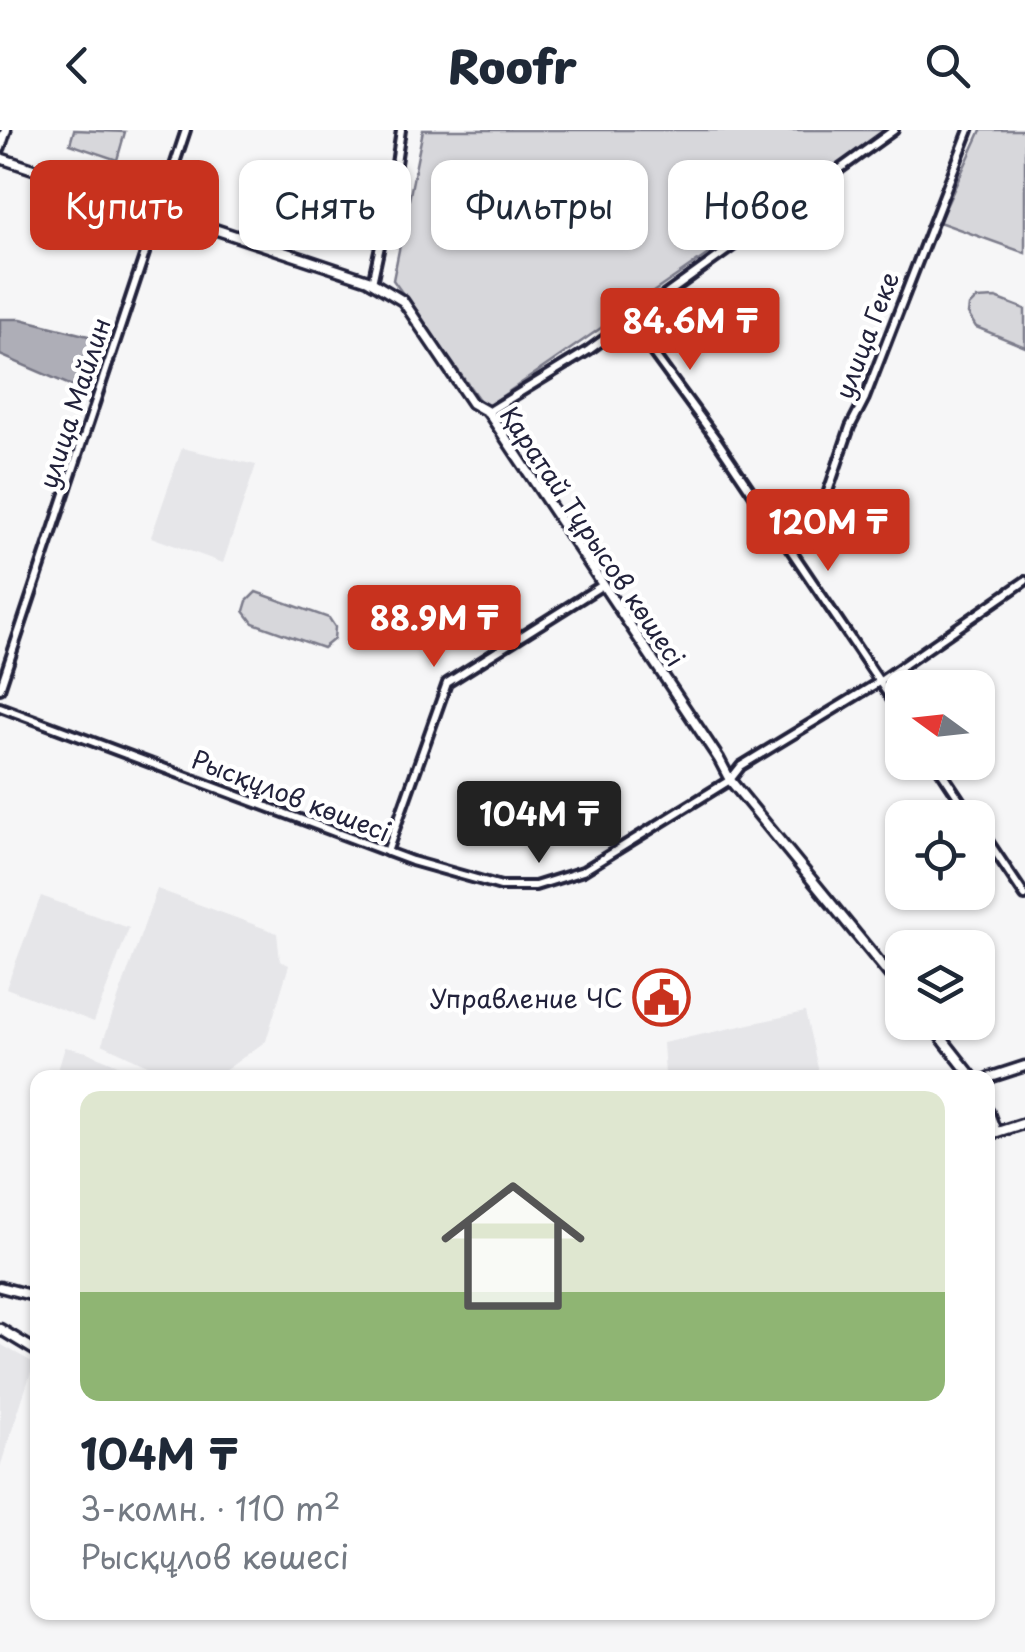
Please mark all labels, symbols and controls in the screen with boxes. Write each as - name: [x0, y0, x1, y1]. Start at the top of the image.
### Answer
- text: Roofr: [448, 31, 577, 99]
- icon: back: [50, 38, 105, 93]
- icon: search: [920, 38, 975, 93]
- chip: Купить: [30, 160, 219, 250]
- chip: Снять: [239, 160, 411, 250]
- chip: Фильтры: [431, 160, 648, 250]
- chip: Новое: [668, 160, 844, 250]
- street label: улица Геке: [824, 266, 908, 404]
- pin: 84.6M ₸: [598, 288, 782, 373]
- text: 84.6M ₸: [622, 296, 758, 344]
- street label: улица Майлин: [28, 313, 120, 493]
- street label: Қаратай Тұрысов көшесі: [491, 398, 695, 674]
- pin: 120M ₸: [747, 489, 909, 574]
- text: 120M ₸: [768, 497, 888, 545]
- pin: 88.9M ₸: [342, 585, 526, 670]
- text: 88.9M ₸: [370, 593, 498, 641]
- north arrow: [885, 670, 995, 780]
- map controls: [885, 670, 995, 1040]
- street label: Рысқұлов көшесі: [186, 740, 396, 850]
- pin: 104M ₸: [458, 781, 620, 866]
- text: 104M ₸: [479, 789, 599, 837]
- button: locate: [885, 800, 995, 910]
- button: layers: [885, 930, 995, 1040]
- public building icon: Управление ЧС: [632, 968, 692, 1028]
- place label: Управление ЧС: [430, 979, 623, 1017]
- icon: home: [423, 1156, 603, 1336]
- text: 104M ₸: [80, 1421, 237, 1484]
- text: 3-комн. · 110 m²: [80, 1484, 340, 1532]
- text: Рысқұлов көшесі: [80, 1532, 349, 1580]

